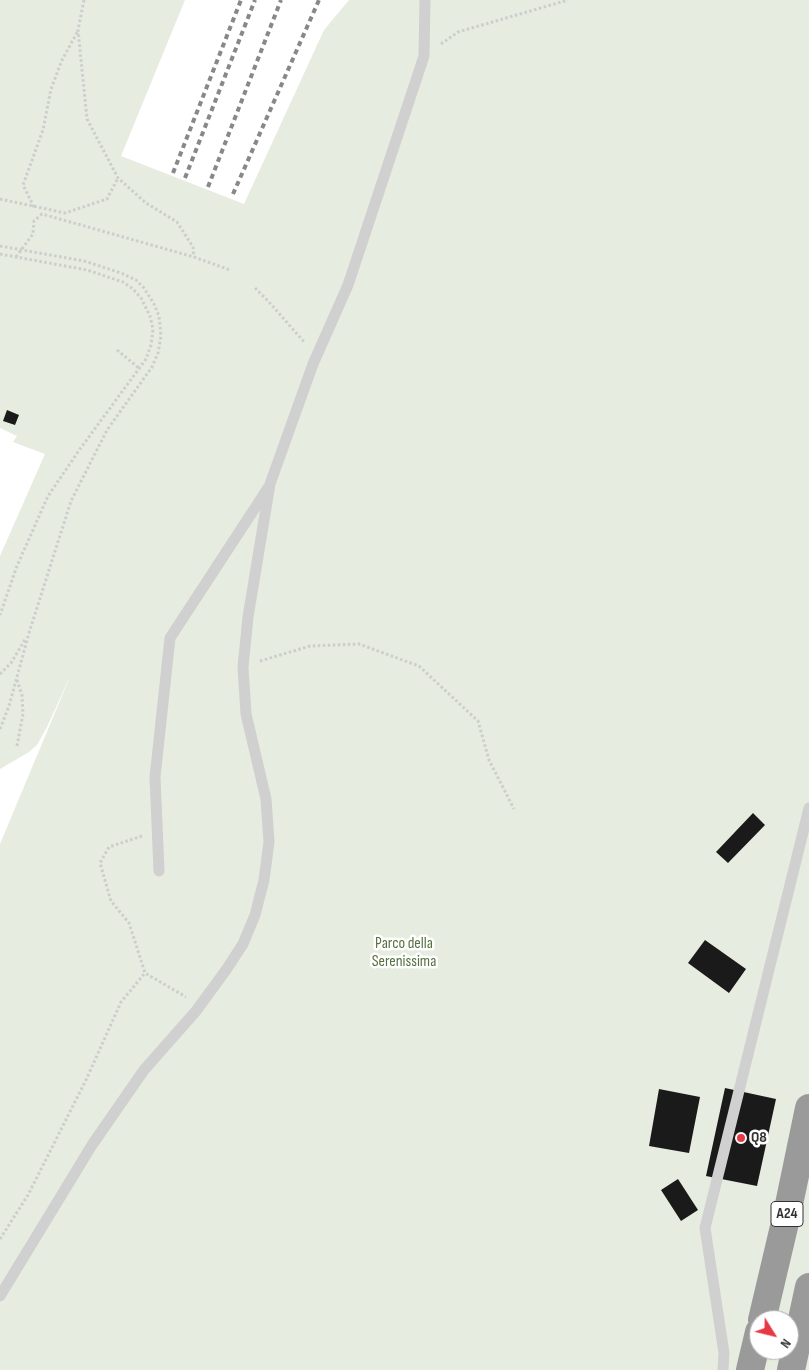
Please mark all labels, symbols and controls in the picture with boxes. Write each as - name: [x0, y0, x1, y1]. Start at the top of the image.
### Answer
- park label: Parco della Serenissima: [372, 934, 436, 972]
- place label: Q8: [751, 1128, 767, 1148]
- marker: Q8: [735, 1132, 747, 1144]
- road number: A24: [771, 1202, 803, 1226]
- north arrow: [749, 1310, 799, 1360]
- text: N: [777, 1335, 795, 1352]

